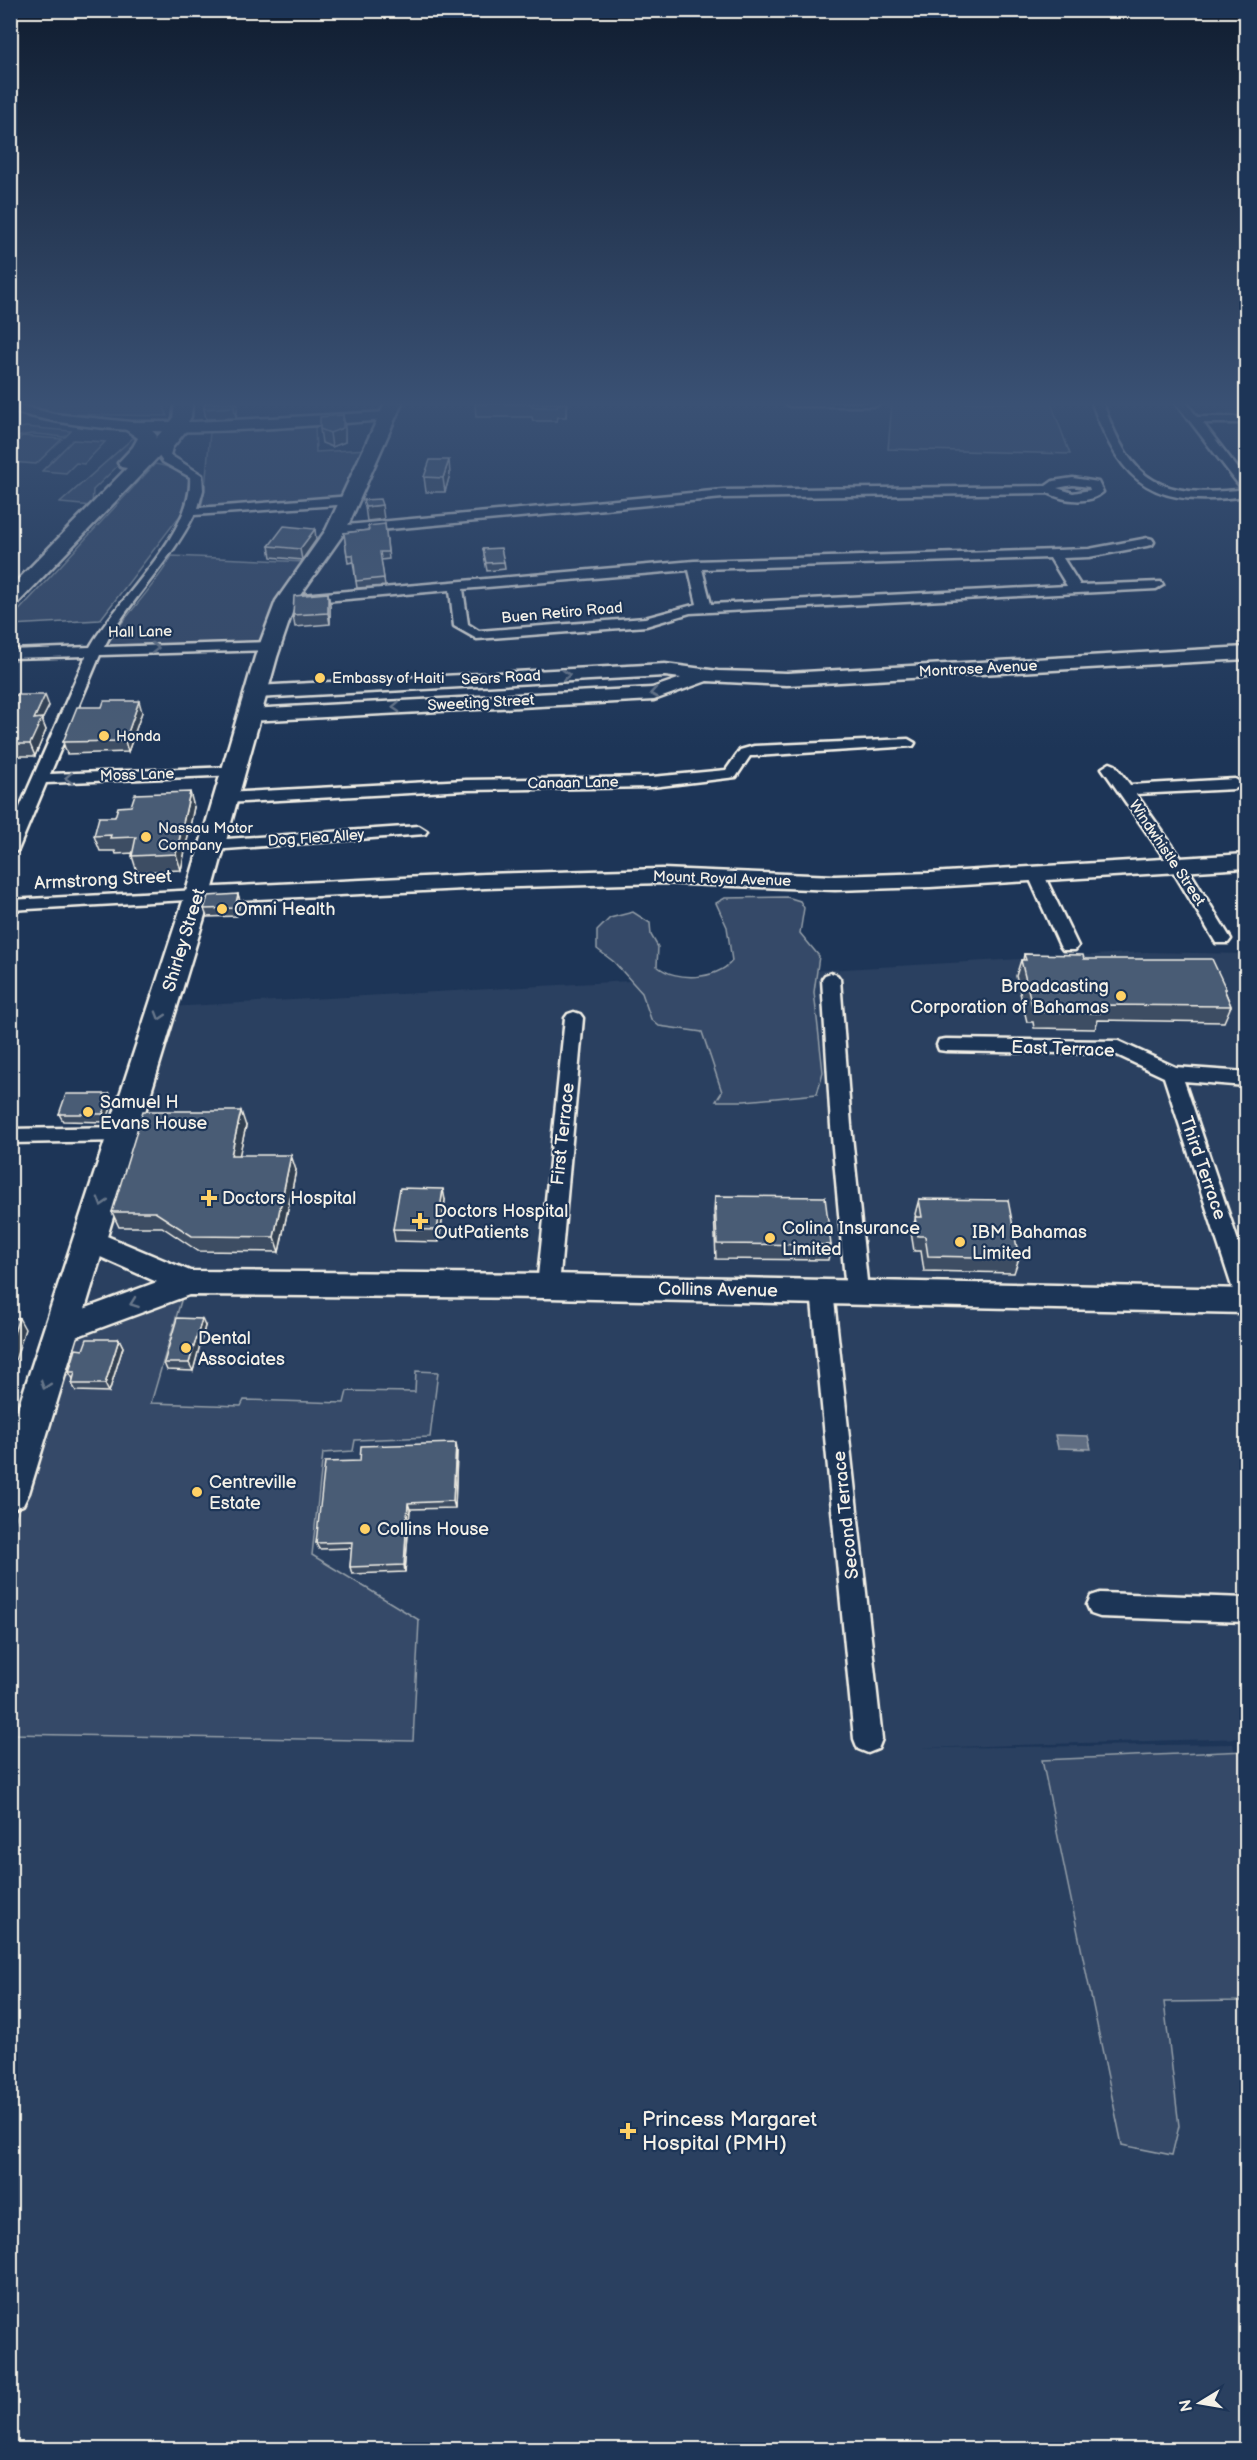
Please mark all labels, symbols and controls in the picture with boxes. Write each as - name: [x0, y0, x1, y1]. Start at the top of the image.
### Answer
- street label: Buen Retiro Road: [501, 598, 623, 628]
- street label: Hall Lane: [108, 622, 172, 642]
- one-way arrow: [151, 642, 160, 654]
- street label: Montrose Avenue: [918, 656, 1038, 682]
- street label: Sears Road: [461, 666, 541, 690]
- one-way arrow: [561, 668, 570, 681]
- place label: Embassy of Haiti: [332, 669, 444, 688]
- marker: Embassy of Haiti: [313, 671, 327, 685]
- one-way arrow: [649, 686, 658, 698]
- street label: Sweeting Street: [427, 691, 535, 715]
- one-way arrow: [392, 701, 401, 714]
- place label: Honda: [116, 727, 161, 746]
- marker: Honda: [97, 729, 111, 743]
- street label: Moss Lane: [99, 764, 175, 786]
- one-way arrow: [65, 771, 74, 784]
- street label: Canaan Lane: [527, 773, 619, 793]
- street label: Windwhistle Street: [1124, 796, 1210, 910]
- place label: Nassau Motor Company: [158, 819, 253, 855]
- street label: Dog Flea Alley: [267, 825, 365, 851]
- marker: Nassau Motor Company: [139, 830, 153, 844]
- street label: Armstrong Street: [34, 866, 173, 894]
- street label: Mount Royal Avenue: [653, 867, 792, 891]
- street label: Shirley Street: [158, 885, 210, 994]
- place label: Omni Health: [234, 899, 335, 920]
- marker: Omni Health: [215, 902, 229, 916]
- place label: Broadcasting Corporation of Bahamas: [910, 976, 1109, 1018]
- marker: Broadcasting Corporation of Bahamas: [1114, 989, 1128, 1003]
- one-way arrow: [155, 1010, 167, 1021]
- street label: East Terrace: [1011, 1037, 1115, 1061]
- street label: First Terrace: [547, 1081, 579, 1186]
- place label: Samuel H Evans House: [100, 1092, 208, 1134]
- marker: Samuel H Evans House: [81, 1105, 95, 1119]
- street label: Third Terrace: [1175, 1114, 1231, 1223]
- place label: Doctors Hospital: [222, 1188, 356, 1209]
- marker: Doctors Hospital: [200, 1189, 218, 1207]
- one-way arrow: [97, 1196, 109, 1207]
- place label: Doctors Hospital OutPatients: [434, 1201, 568, 1243]
- marker: Doctors Hospital OutPatients: [411, 1212, 429, 1230]
- place label: Colina Insurance Limited: [782, 1218, 920, 1260]
- place label: IBM Bahamas Limited: [972, 1222, 1087, 1264]
- marker: Colina Insurance Limited: [763, 1231, 777, 1245]
- marker: IBM Bahamas Limited: [953, 1235, 967, 1249]
- street label: Collins Avenue: [658, 1278, 778, 1302]
- one-way arrow: [129, 1296, 140, 1308]
- place label: Dental Associates: [198, 1328, 285, 1370]
- marker: Dental Associates: [179, 1341, 193, 1355]
- one-way arrow: [39, 1379, 52, 1390]
- street label: Second Terrace: [829, 1450, 863, 1580]
- place label: Centreville Estate: [209, 1472, 297, 1514]
- marker: Centreville Estate: [190, 1485, 204, 1499]
- place label: Collins House: [377, 1519, 489, 1540]
- marker: Collins House: [358, 1522, 372, 1536]
- place label: Princess Margaret Hospital (PMH): [642, 2107, 817, 2156]
- marker: Princess Margaret Hospital (PMH): [619, 2122, 637, 2140]
- north arrow: [1170, 2373, 1230, 2433]
- text: N: [1176, 2398, 1197, 2413]

